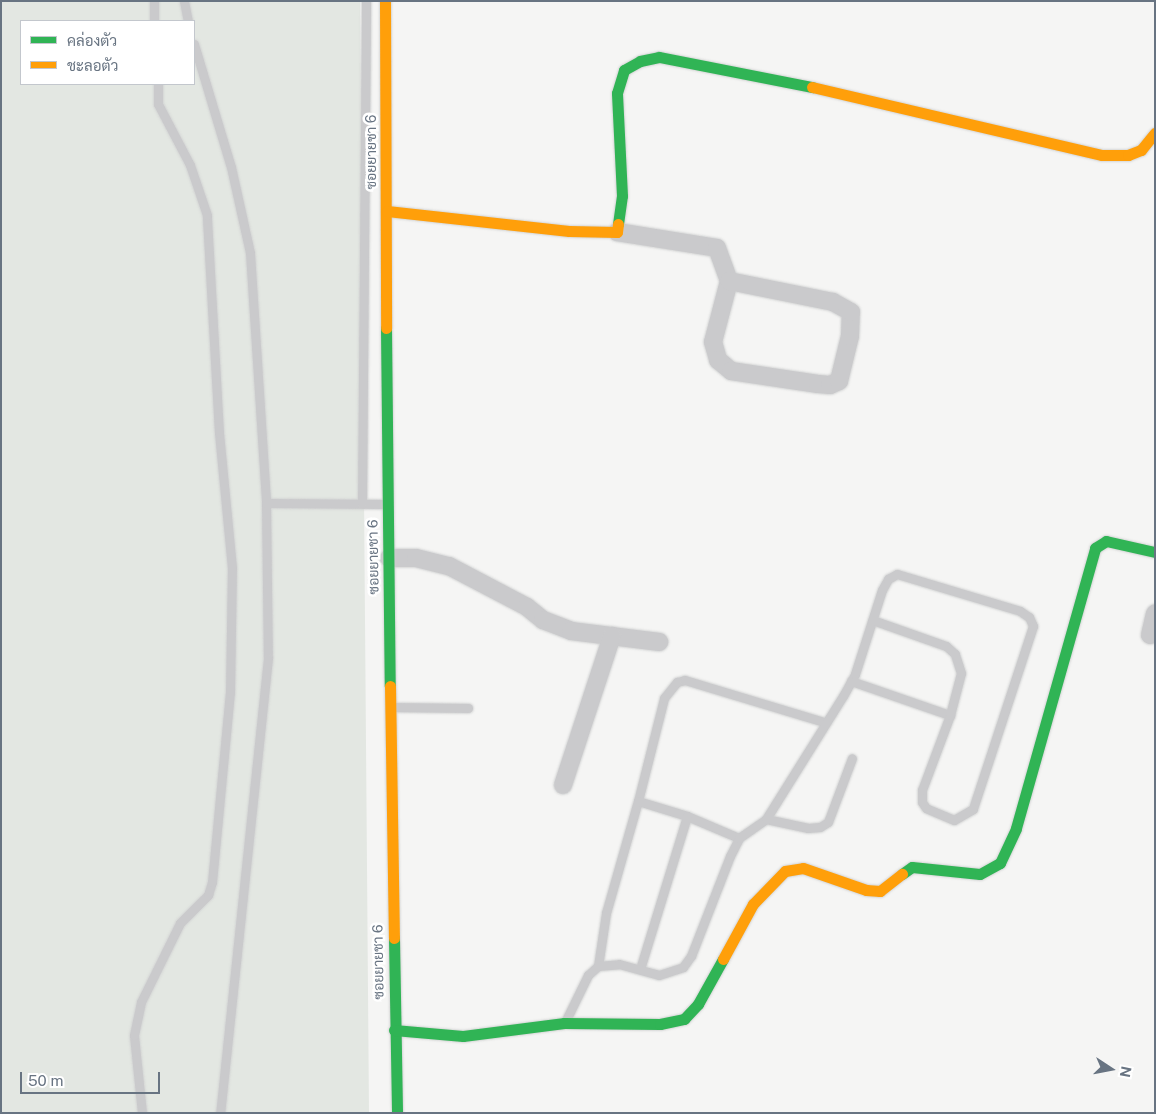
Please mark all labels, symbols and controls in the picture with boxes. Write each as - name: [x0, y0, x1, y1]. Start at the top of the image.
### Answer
- legend: [20, 20, 195, 85]
- text: คล่องตัว: [67, 32, 117, 49]
- text: ชะลอตัว: [67, 57, 118, 74]
- street label: ซอยยายชา 6: [363, 114, 379, 190]
- street label: ซอยยายชา 6: [364, 519, 382, 595]
- street label: ซอยยายชา 6: [369, 924, 387, 1000]
- north arrow: [1086, 1044, 1136, 1094]
- scale bar: [22, 1062, 162, 1094]
- text: N: [1117, 1065, 1135, 1079]
- text: 50 m: [28, 1072, 63, 1089]

